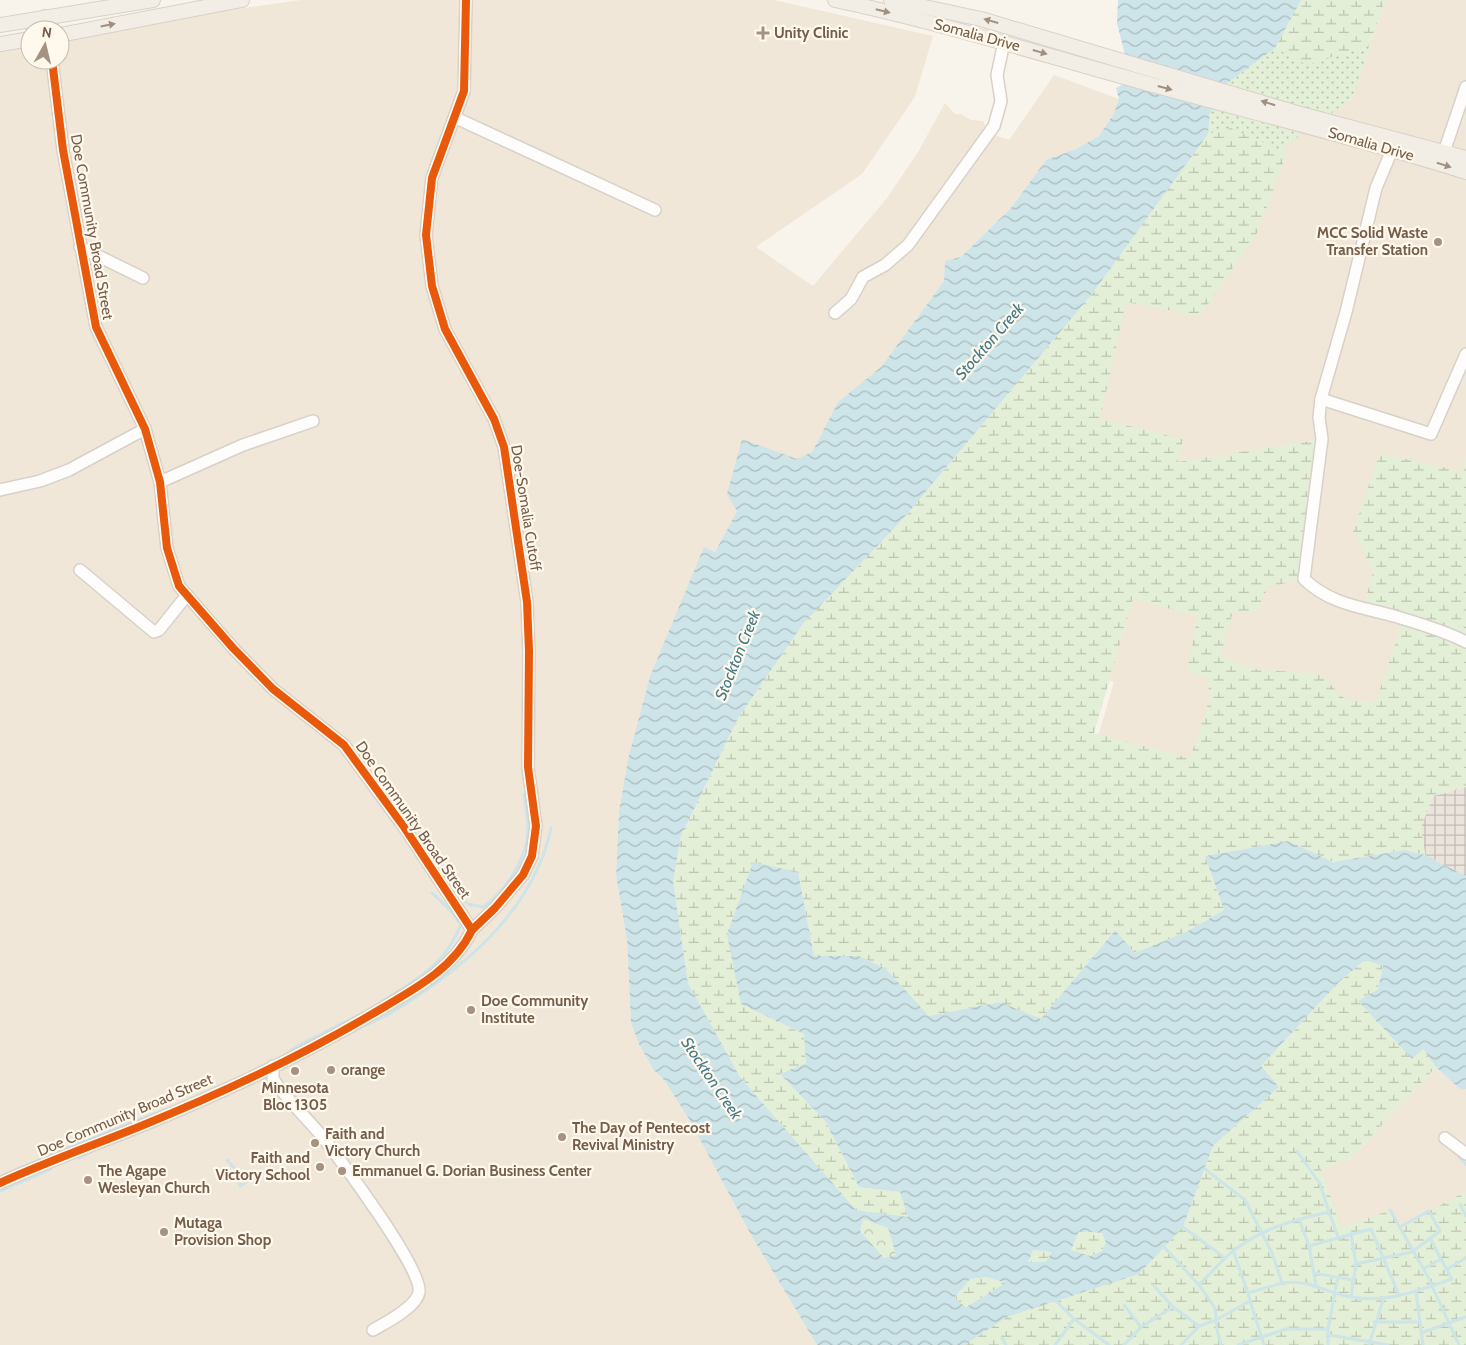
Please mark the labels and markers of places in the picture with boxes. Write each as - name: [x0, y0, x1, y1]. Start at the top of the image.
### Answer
- place label: Unity Clinic: [774, 24, 849, 42]
- marker: Unity Clinic: [756, 26, 770, 40]
- place label: MCC Solid Waste Transfer Station: [1317, 224, 1428, 259]
- marker: MCC Solid Waste Transfer Station: [1432, 236, 1444, 248]
- place label: Doe Community Institute: [481, 992, 589, 1027]
- marker: Doe Community Institute: [465, 1004, 477, 1016]
- place label: orange: [341, 1061, 386, 1079]
- marker: orange: [325, 1064, 337, 1076]
- marker: Minnesota Bloc 1305: [289, 1065, 301, 1077]
- place label: Minnesota Bloc 1305: [261, 1079, 329, 1114]
- place label: The Day of Pentecost Revival Ministry: [572, 1119, 710, 1154]
- place label: Faith and Victory Church: [325, 1125, 420, 1160]
- marker: The Day of Pentecost Revival Ministry: [556, 1131, 568, 1143]
- marker: Faith and Victory Church: [309, 1137, 321, 1149]
- place label: Faith and Victory School: [215, 1149, 310, 1184]
- marker: Faith and Victory School: [314, 1161, 326, 1173]
- place label: The Agape Wesleyan Church: [98, 1162, 210, 1197]
- place label: Emmanuel G. Dorian Business Center: [352, 1162, 592, 1180]
- marker: Emmanuel G. Dorian Business Center: [336, 1165, 348, 1177]
- marker: The Agape Wesleyan Church: [82, 1174, 94, 1186]
- place label: Mutaga Provision Shop: [174, 1214, 272, 1249]
- marker: Mutaga Provision Shop: [158, 1226, 170, 1238]

